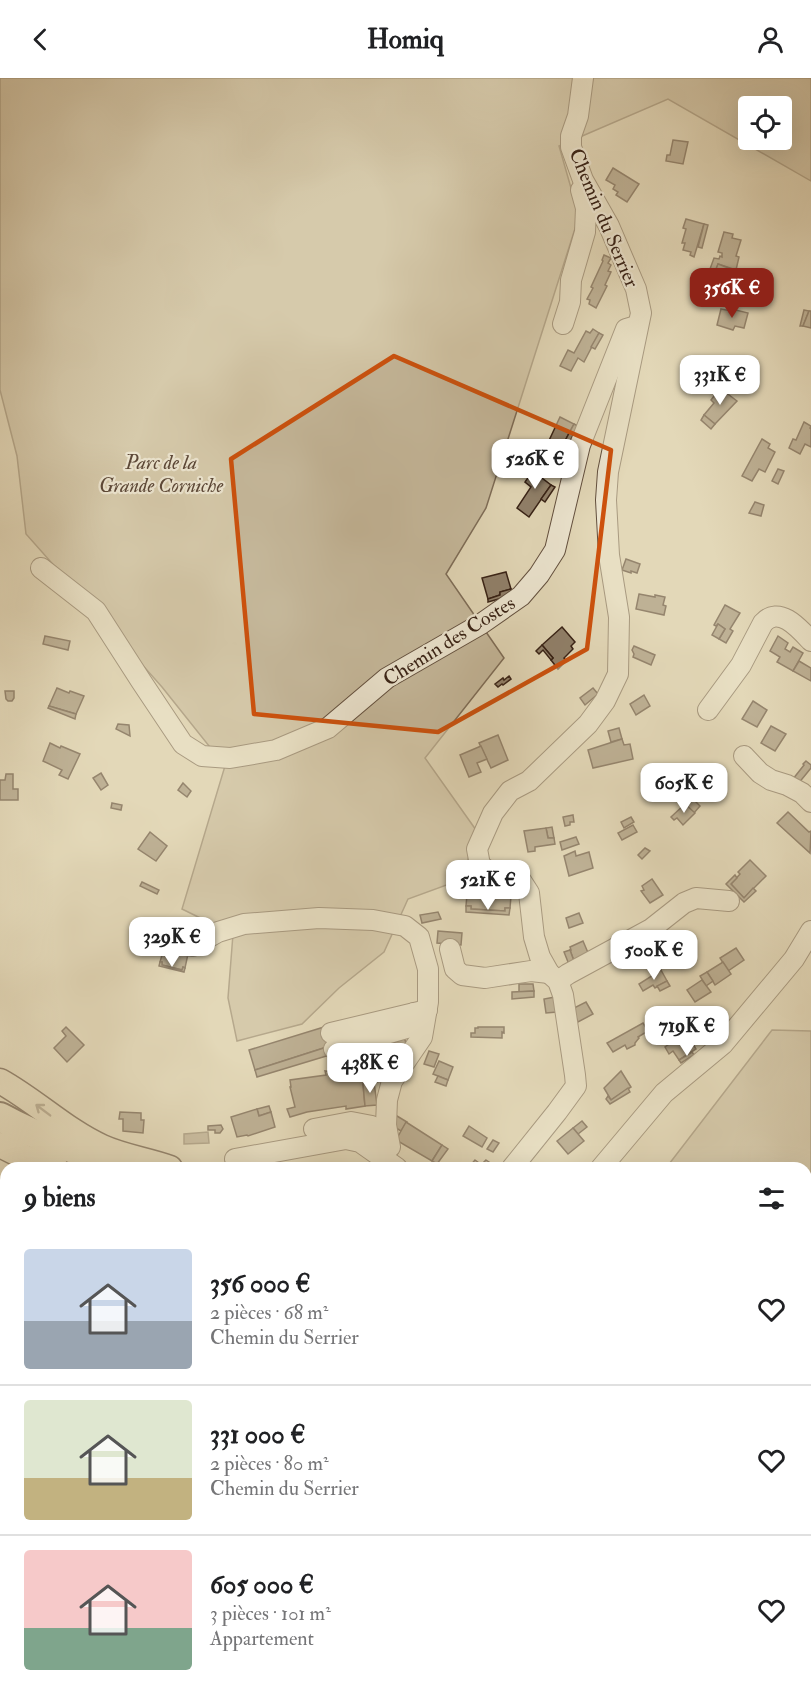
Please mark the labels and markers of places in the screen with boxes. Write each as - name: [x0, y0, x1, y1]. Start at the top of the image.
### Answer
- pin: 356K €: [683, 268, 781, 319]
- pin: 331K €: [671, 355, 769, 406]
- pin: 526K €: [486, 439, 584, 490]
- pin: 605K €: [635, 763, 733, 814]
- pin: 521K €: [439, 860, 537, 911]
- pin: 329K €: [123, 917, 221, 968]
- pin: 500K €: [605, 930, 703, 981]
- pin: 719K €: [638, 1006, 736, 1057]
- pin: 438K €: [321, 1043, 419, 1094]

